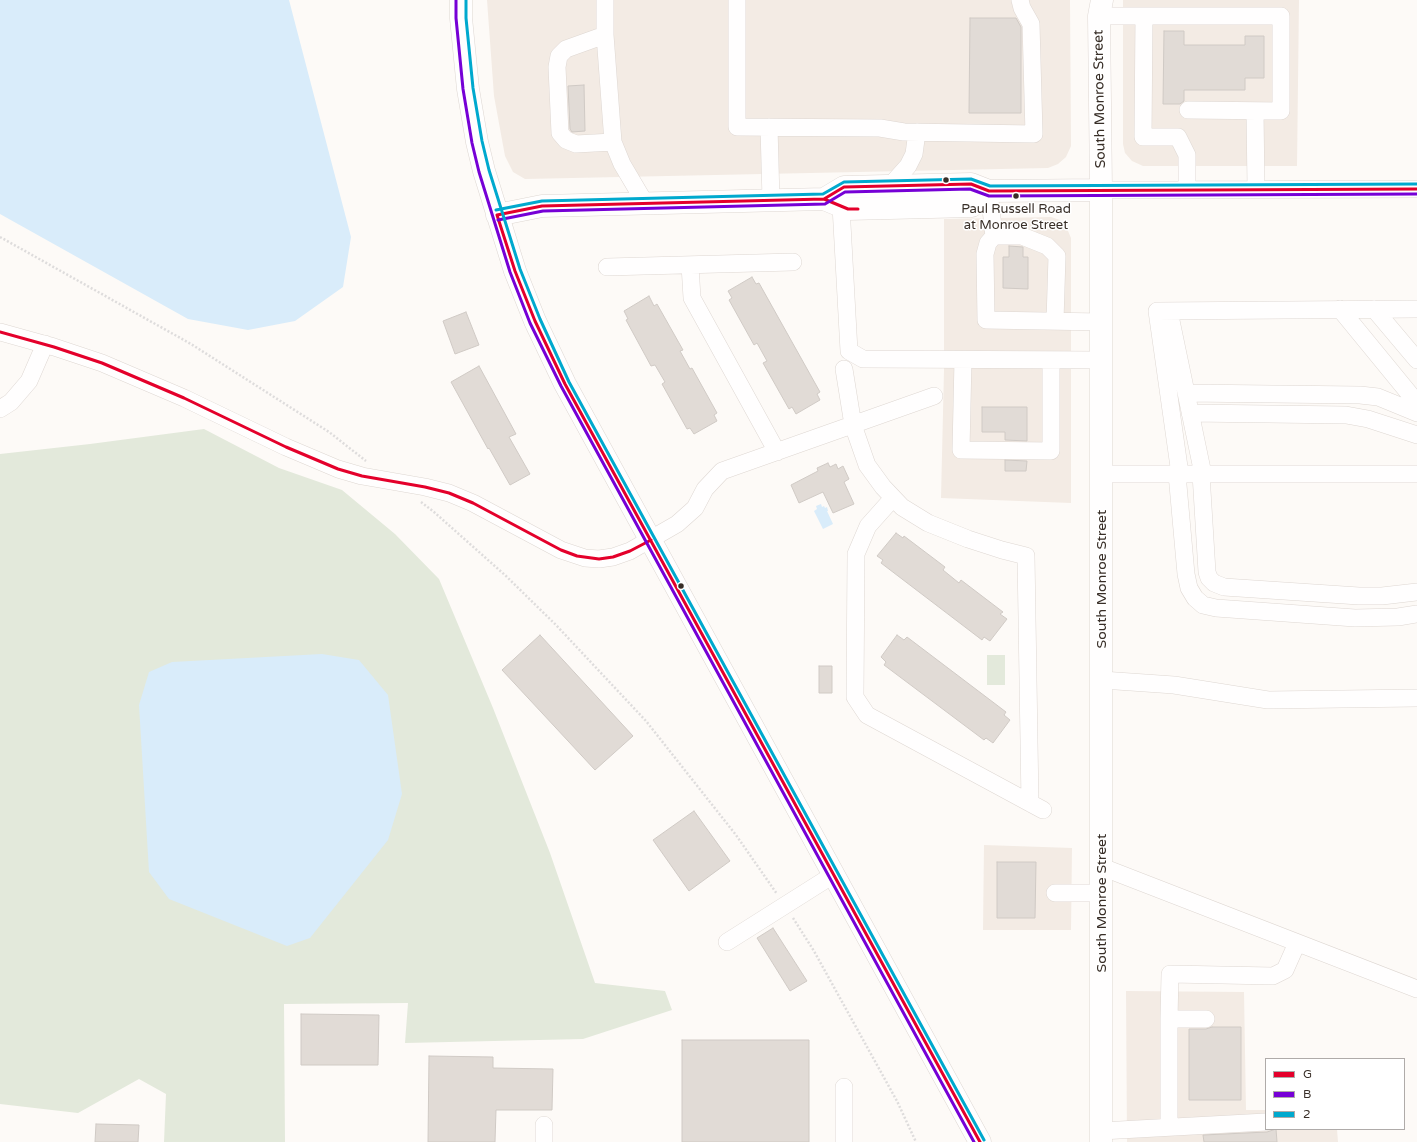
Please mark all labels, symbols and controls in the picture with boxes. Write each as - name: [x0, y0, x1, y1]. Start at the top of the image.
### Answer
- street label: South Monroe Street: [1090, 29, 1110, 169]
- unlabelled marker: [941, 175, 951, 185]
- marker: Paul Russell Road at Monroe Street: [1011, 191, 1021, 201]
- place label: Paul Russell Road at Monroe Street: [961, 202, 1071, 233]
- street label: South Monroe Street: [1094, 510, 1110, 648]
- unlabelled marker: [676, 581, 686, 591]
- street label: South Monroe Street: [1094, 834, 1110, 972]
- legend: [1265, 1058, 1405, 1130]
- text: G: [1303, 1067, 1312, 1081]
- text: B: [1303, 1087, 1311, 1101]
- text: 2: [1303, 1107, 1311, 1121]

